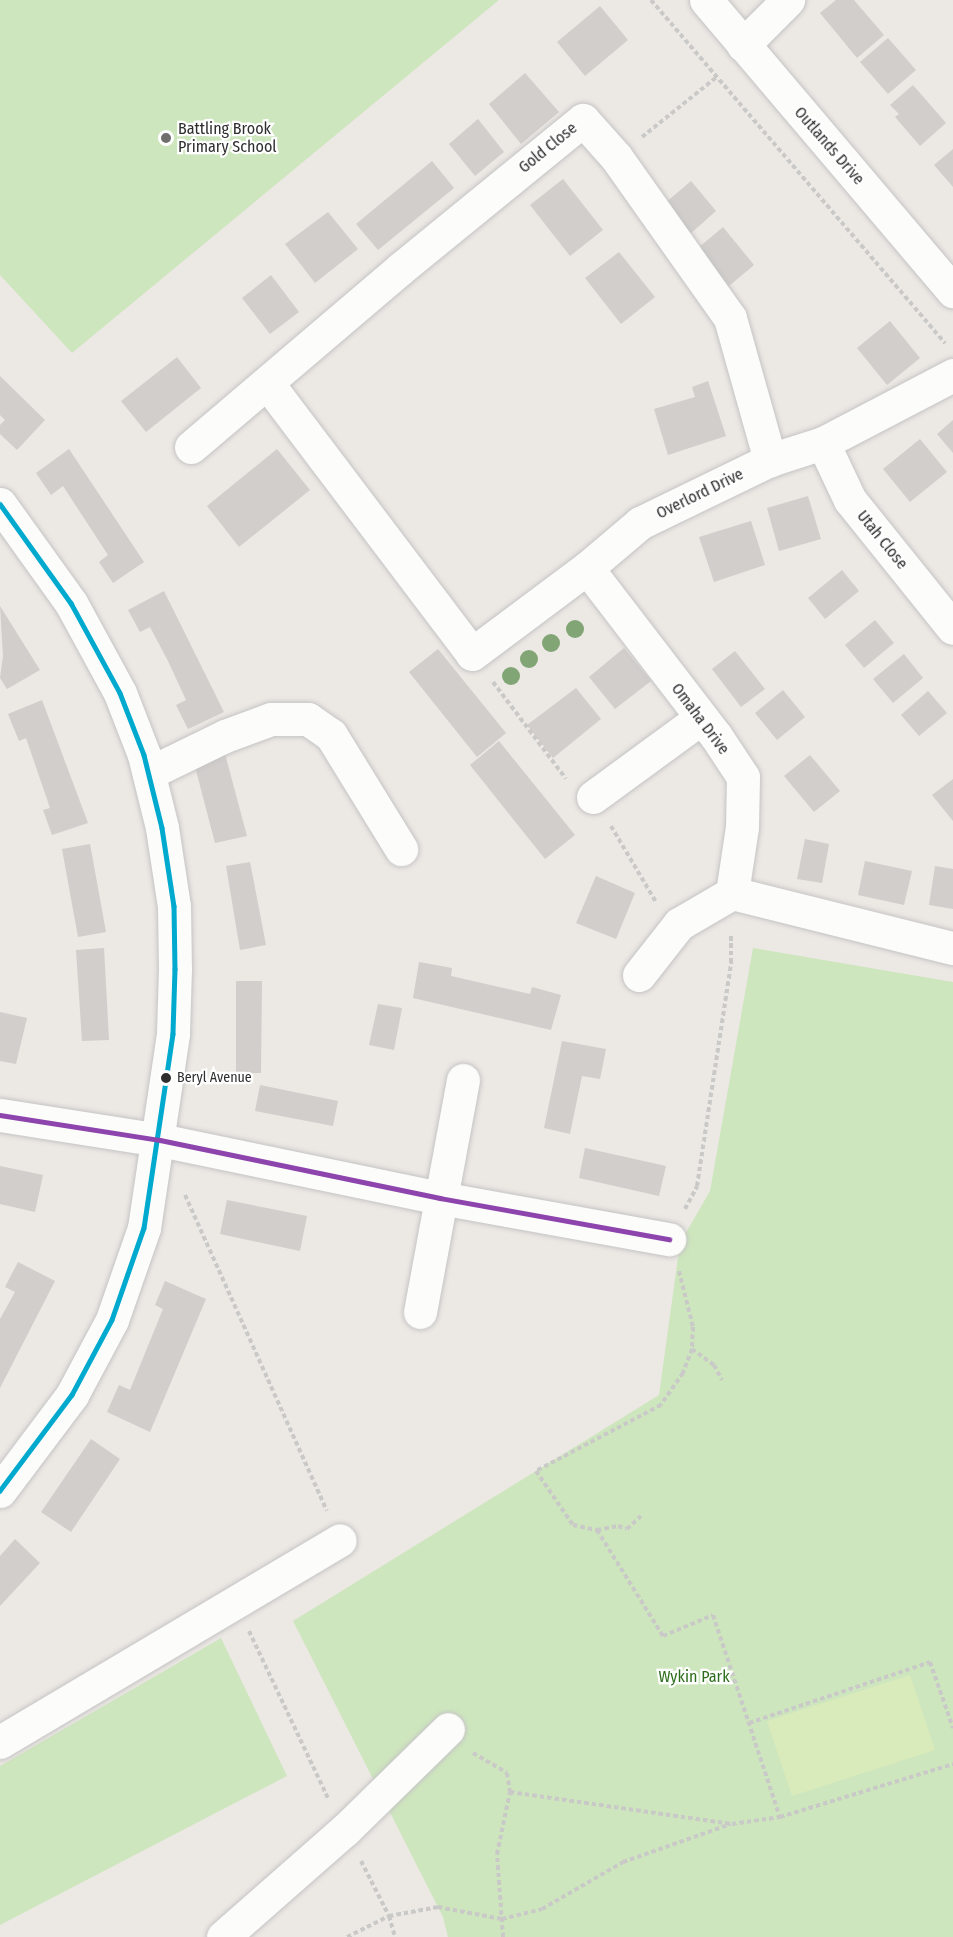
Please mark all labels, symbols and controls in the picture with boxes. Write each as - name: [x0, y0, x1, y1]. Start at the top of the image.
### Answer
- street label: Outlands Drive: [790, 103, 868, 189]
- place label: Battling Brook Primary School: [178, 119, 277, 157]
- street label: Gold Close: [515, 119, 581, 177]
- marker: Battling Brook Primary School: [159, 131, 173, 145]
- street label: Overlord Drive: [653, 465, 747, 523]
- street label: Utah Close: [853, 507, 911, 573]
- street label: Omaha Drive: [667, 680, 733, 758]
- place label: Beryl Avenue: [177, 1070, 252, 1086]
- marker: Beryl Avenue: [160, 1072, 172, 1084]
- park label: Wykin Park: [658, 1667, 730, 1687]

